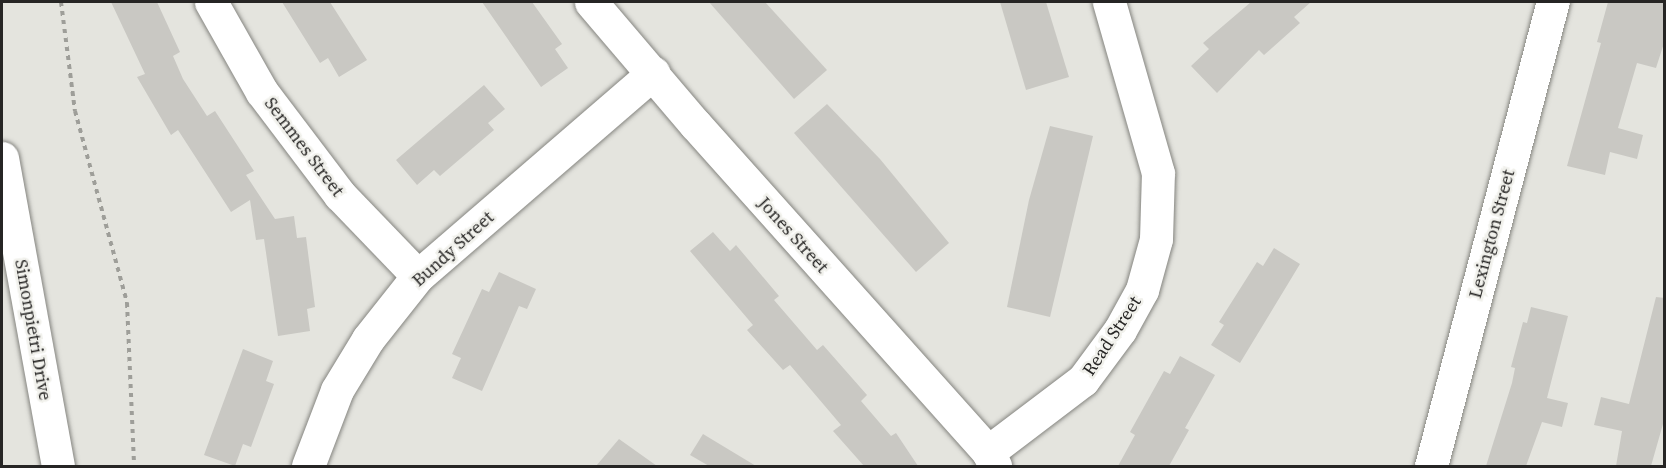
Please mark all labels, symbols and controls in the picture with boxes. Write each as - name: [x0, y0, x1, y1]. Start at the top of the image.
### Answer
- street label: Semmes Street: [260, 93, 348, 201]
- street label: Lexington Street: [1464, 167, 1520, 301]
- street label: Jones Street: [753, 193, 833, 277]
- street label: Bundy Street: [408, 207, 498, 291]
- street label: Simonpietri Drive: [10, 258, 56, 402]
- street label: Read Street: [1078, 292, 1146, 380]

